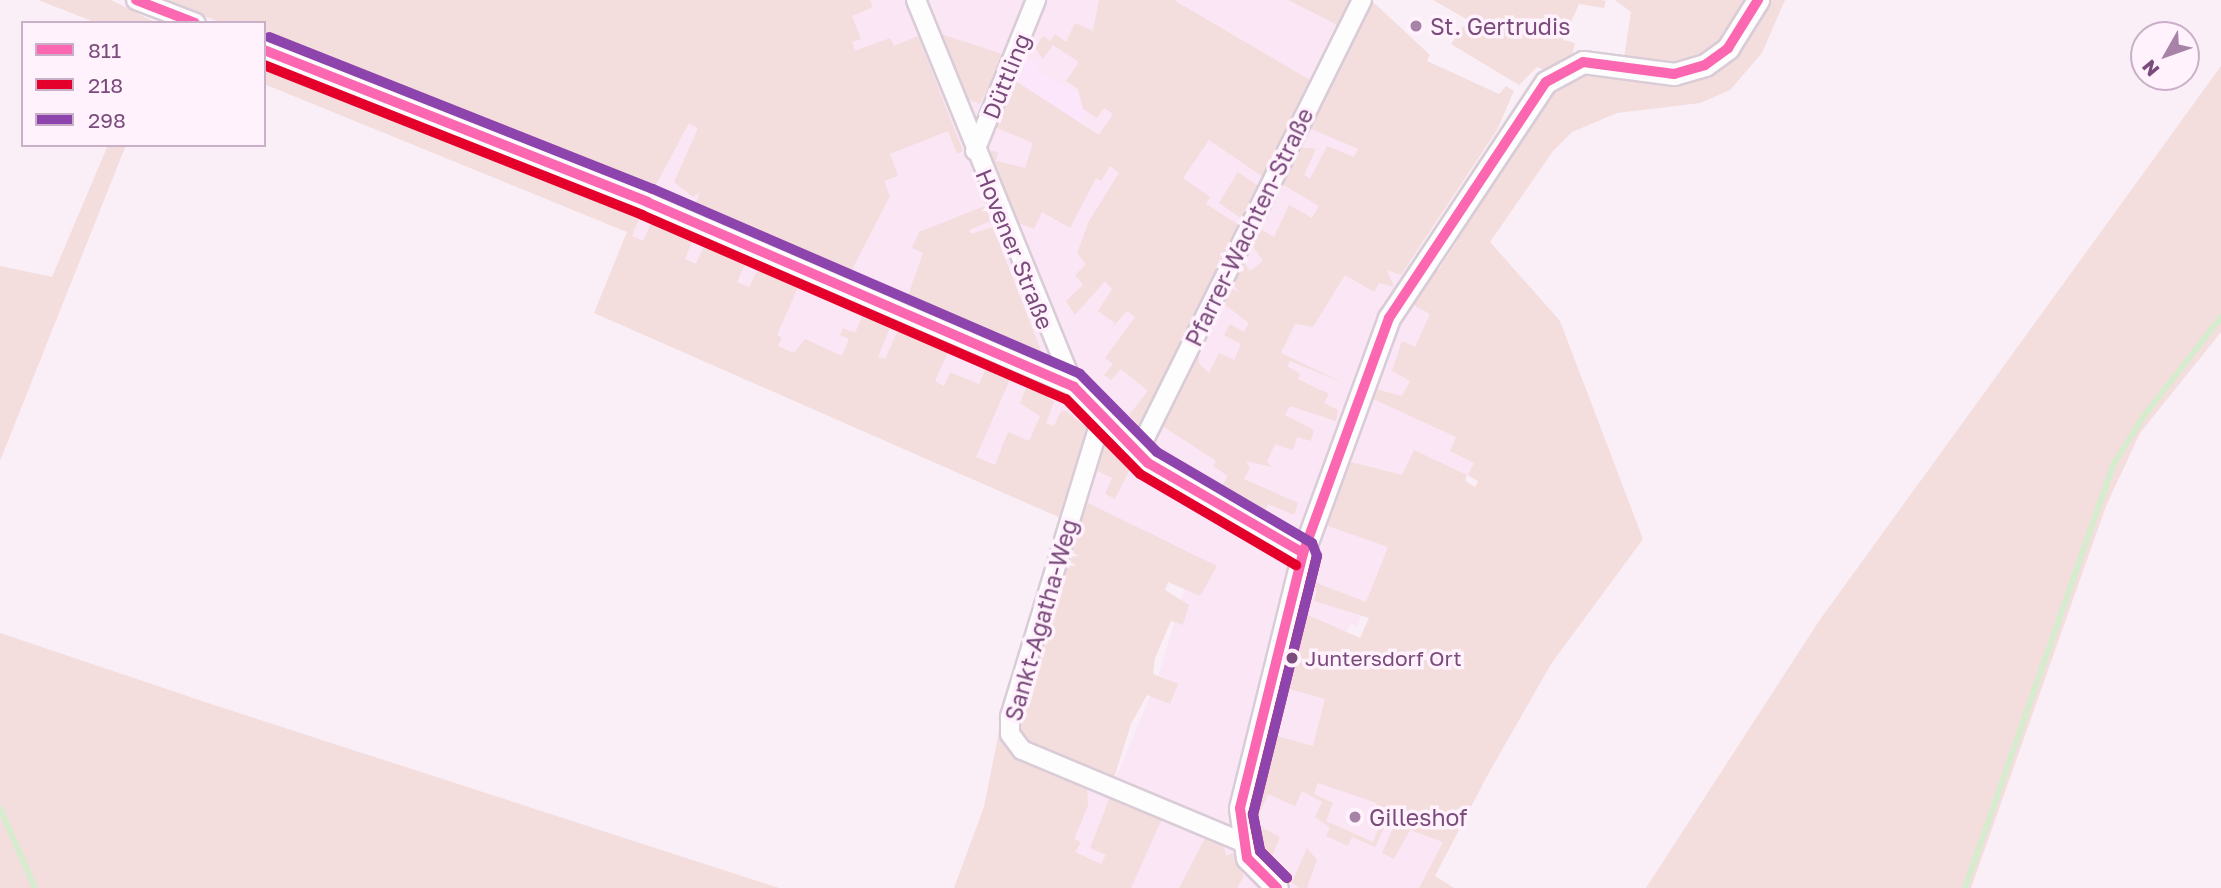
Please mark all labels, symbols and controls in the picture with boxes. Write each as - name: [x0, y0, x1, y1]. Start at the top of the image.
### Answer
- place label: St. Gertrudis: [1430, 12, 1570, 40]
- marker: St. Gertrudis: [1408, 18, 1424, 34]
- legend: [21, 21, 266, 147]
- north arrow: [2130, 21, 2200, 91]
- street label: Düttling: [976, 29, 1036, 123]
- text: 811: [88, 37, 121, 63]
- text: N: [2137, 56, 2164, 81]
- text: 218: [88, 72, 123, 98]
- street label: Pfarrer-Wachten-Straße: [1179, 103, 1319, 351]
- text: 298: [88, 107, 126, 133]
- street label: Hovener Straße: [970, 165, 1060, 333]
- street label: Sankt-Agatha-Weg: [999, 516, 1083, 724]
- place label: Juntersdorf Ort: [1305, 645, 1462, 671]
- marker: Juntersdorf Ort: [1285, 651, 1299, 665]
- place label: Gilleshof: [1369, 803, 1468, 831]
- marker: Gilleshof: [1347, 809, 1363, 825]

